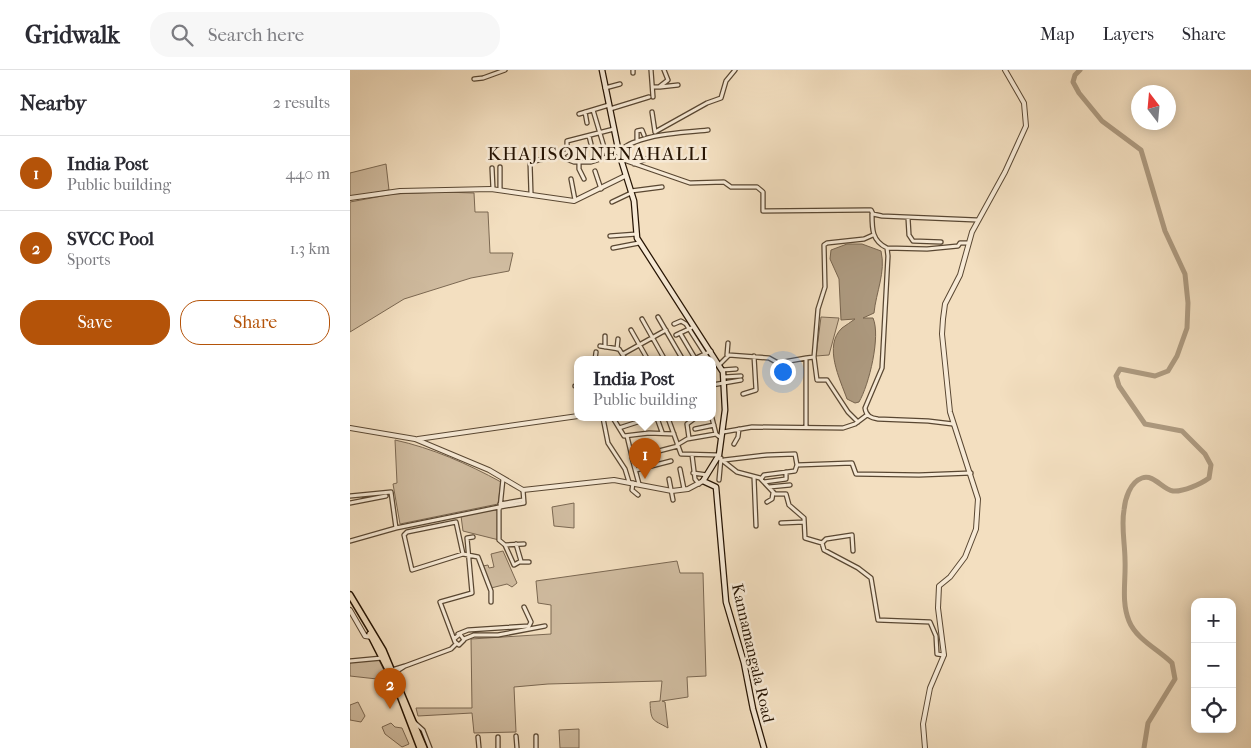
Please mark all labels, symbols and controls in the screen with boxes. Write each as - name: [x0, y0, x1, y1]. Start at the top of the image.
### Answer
- search box: [150, 12, 500, 57]
- text: Gridwalk: [25, 21, 120, 49]
- icon: search: [168, 21, 196, 49]
- text: Search here: [208, 24, 304, 46]
- text: Map: [1040, 24, 1074, 45]
- text: Layers: [1102, 24, 1154, 45]
- text: Share: [1182, 24, 1226, 45]
- north arrow: [1131, 85, 1176, 130]
- text: Nearby: [20, 91, 86, 115]
- text: 2 results: [273, 93, 330, 112]
- district label: KHAJISONNENAHALLI: [487, 143, 709, 165]
- text: India Post: [67, 153, 149, 175]
- text: 1: [33, 164, 39, 183]
- text: 440 m: [285, 164, 330, 183]
- text: Public building: [67, 175, 171, 194]
- text: SVCC Pool: [67, 228, 154, 250]
- text: 2: [32, 239, 40, 258]
- text: 1.3 km: [290, 239, 330, 258]
- text: Sports: [67, 250, 110, 269]
- button: Save: [20, 300, 170, 345]
- button: Share: [180, 300, 330, 345]
- popup: [574, 356, 716, 421]
- your location: [770, 359, 796, 385]
- text: India Post: [593, 368, 675, 390]
- text: Public building: [593, 390, 697, 409]
- pin: 1: [629, 438, 661, 479]
- street label: Kannamangala Road: [728, 582, 778, 725]
- map controls: [1191, 598, 1236, 733]
- button: +: [1191, 598, 1236, 643]
- button: −: [1191, 643, 1236, 688]
- pin: 2: [374, 668, 406, 709]
- button: locate: [1191, 688, 1236, 733]

